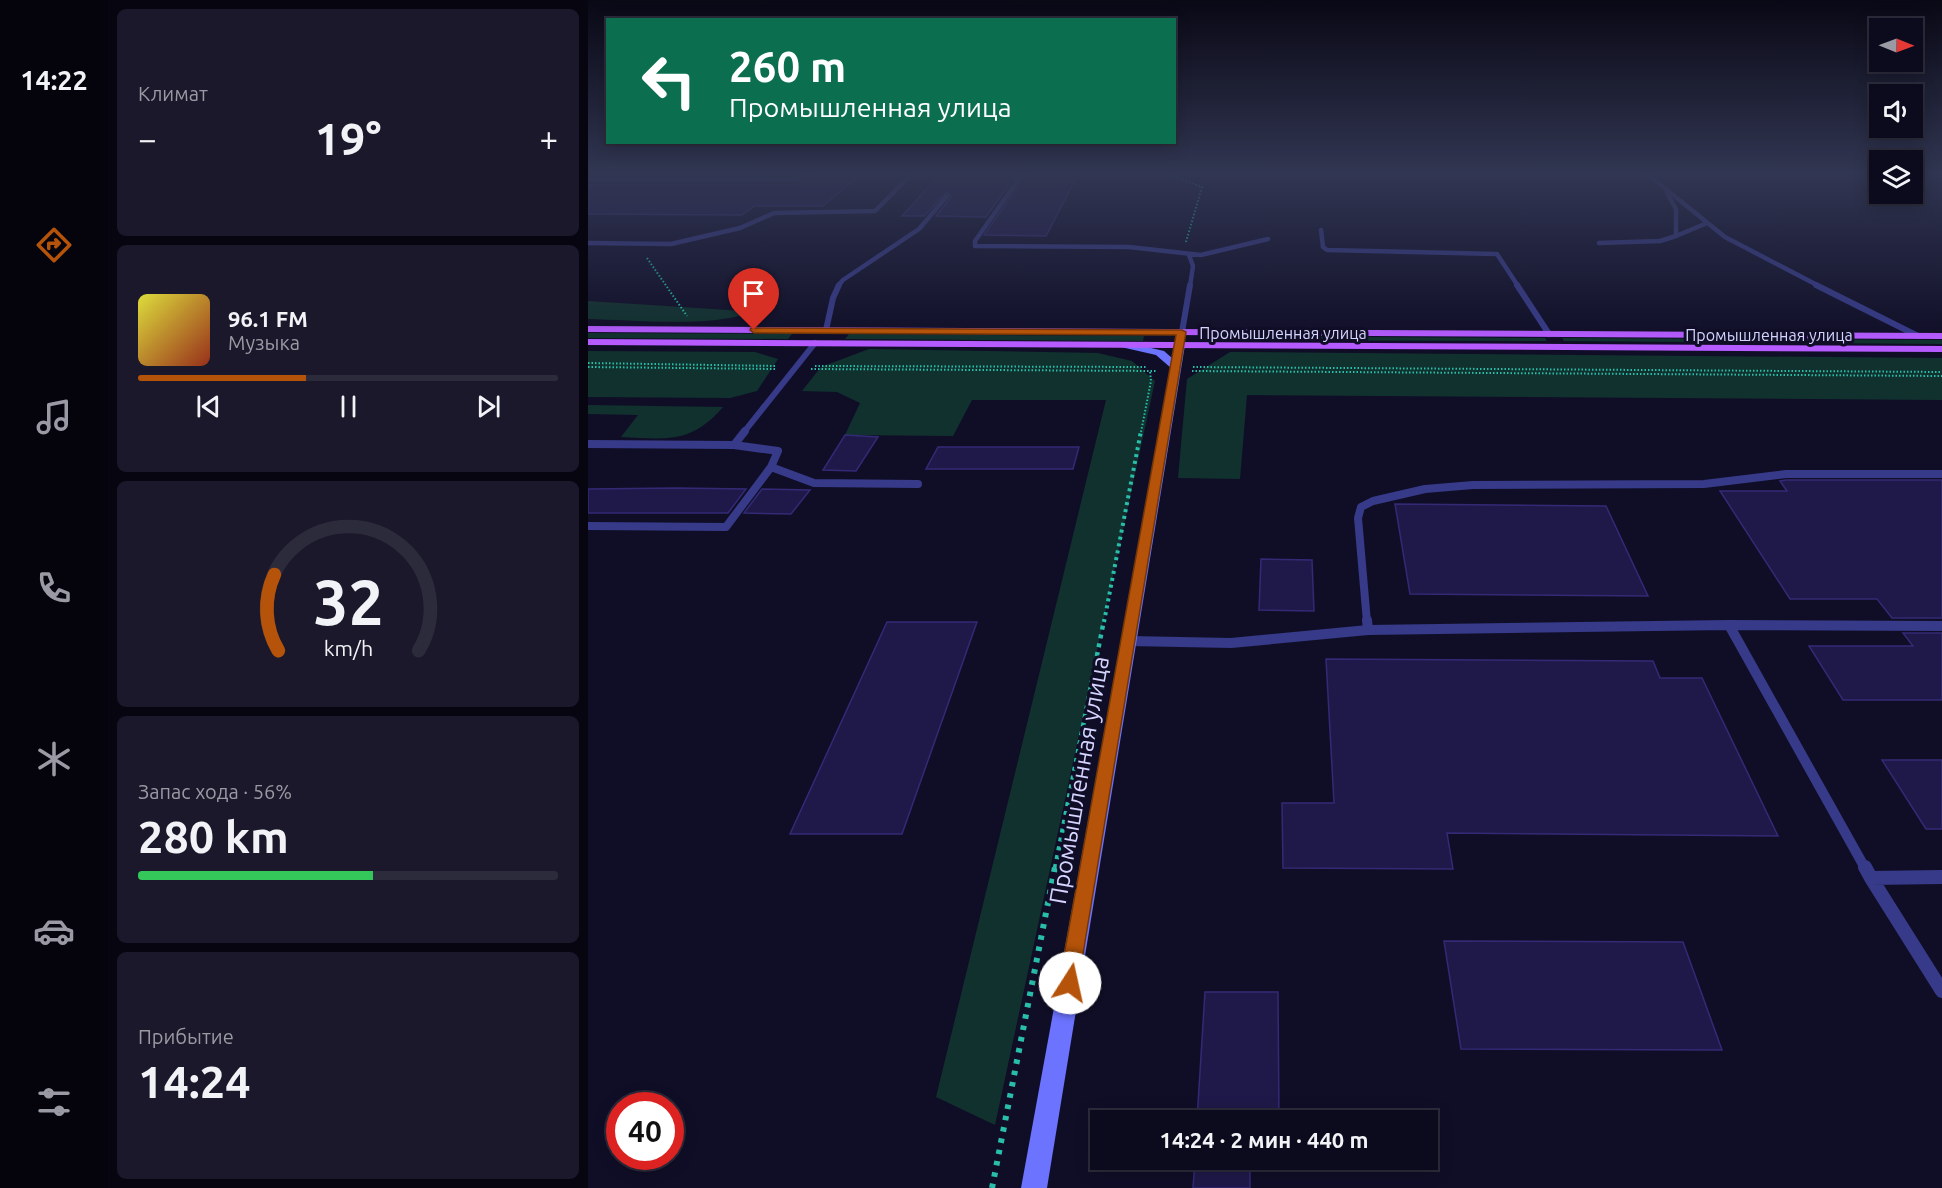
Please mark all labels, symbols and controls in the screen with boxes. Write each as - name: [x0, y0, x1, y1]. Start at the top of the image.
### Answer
- north arrow: [1869, 18, 1923, 72]
- map controls: [1869, 18, 1923, 204]
- icon: left: [630, 42, 708, 120]
- text: 260 m: [729, 43, 846, 90]
- text: 14:22: [20, 65, 88, 95]
- text: Климат: [138, 82, 208, 105]
- button: sound: [1869, 84, 1923, 138]
- text: Промышленная улица: [729, 92, 1012, 122]
- text: 19°: [315, 113, 381, 164]
- text: −: [138, 120, 157, 157]
- text: +: [539, 120, 558, 157]
- button: layers: [1869, 150, 1923, 204]
- icon: directions: [33, 224, 75, 266]
- pin: [728, 268, 779, 330]
- icon: arrive: [737, 277, 770, 310]
- text: 96.1 FM: [228, 306, 308, 331]
- street label: Промышленная улица: [1199, 324, 1367, 342]
- street label: Промышленная улица: [1685, 326, 1853, 344]
- text: Музыка: [228, 331, 300, 354]
- icon: previous: [192, 390, 225, 423]
- icon: pause: [332, 390, 365, 423]
- icon: next: [472, 390, 505, 423]
- icon: music: [33, 396, 75, 438]
- icon: phone: [33, 567, 75, 609]
- text: 32: [313, 567, 383, 637]
- text: km/h: [323, 636, 373, 660]
- street label: Промышленная улица: [1044, 654, 1114, 906]
- icon: climate: [33, 738, 75, 780]
- text: Запас хода · 56%: [138, 780, 292, 803]
- text: 280 km: [138, 811, 289, 862]
- icon: car: [33, 910, 75, 952]
- position arrow: [1038, 951, 1102, 1015]
- text: Прибытие: [138, 1025, 234, 1048]
- text: 14:24: [138, 1056, 251, 1107]
- icon: filters: [33, 1081, 75, 1123]
- speed limit sign: 40: [606, 1092, 684, 1170]
- text: 14:24 · 2 мин · 440 m: [1160, 1127, 1368, 1152]

